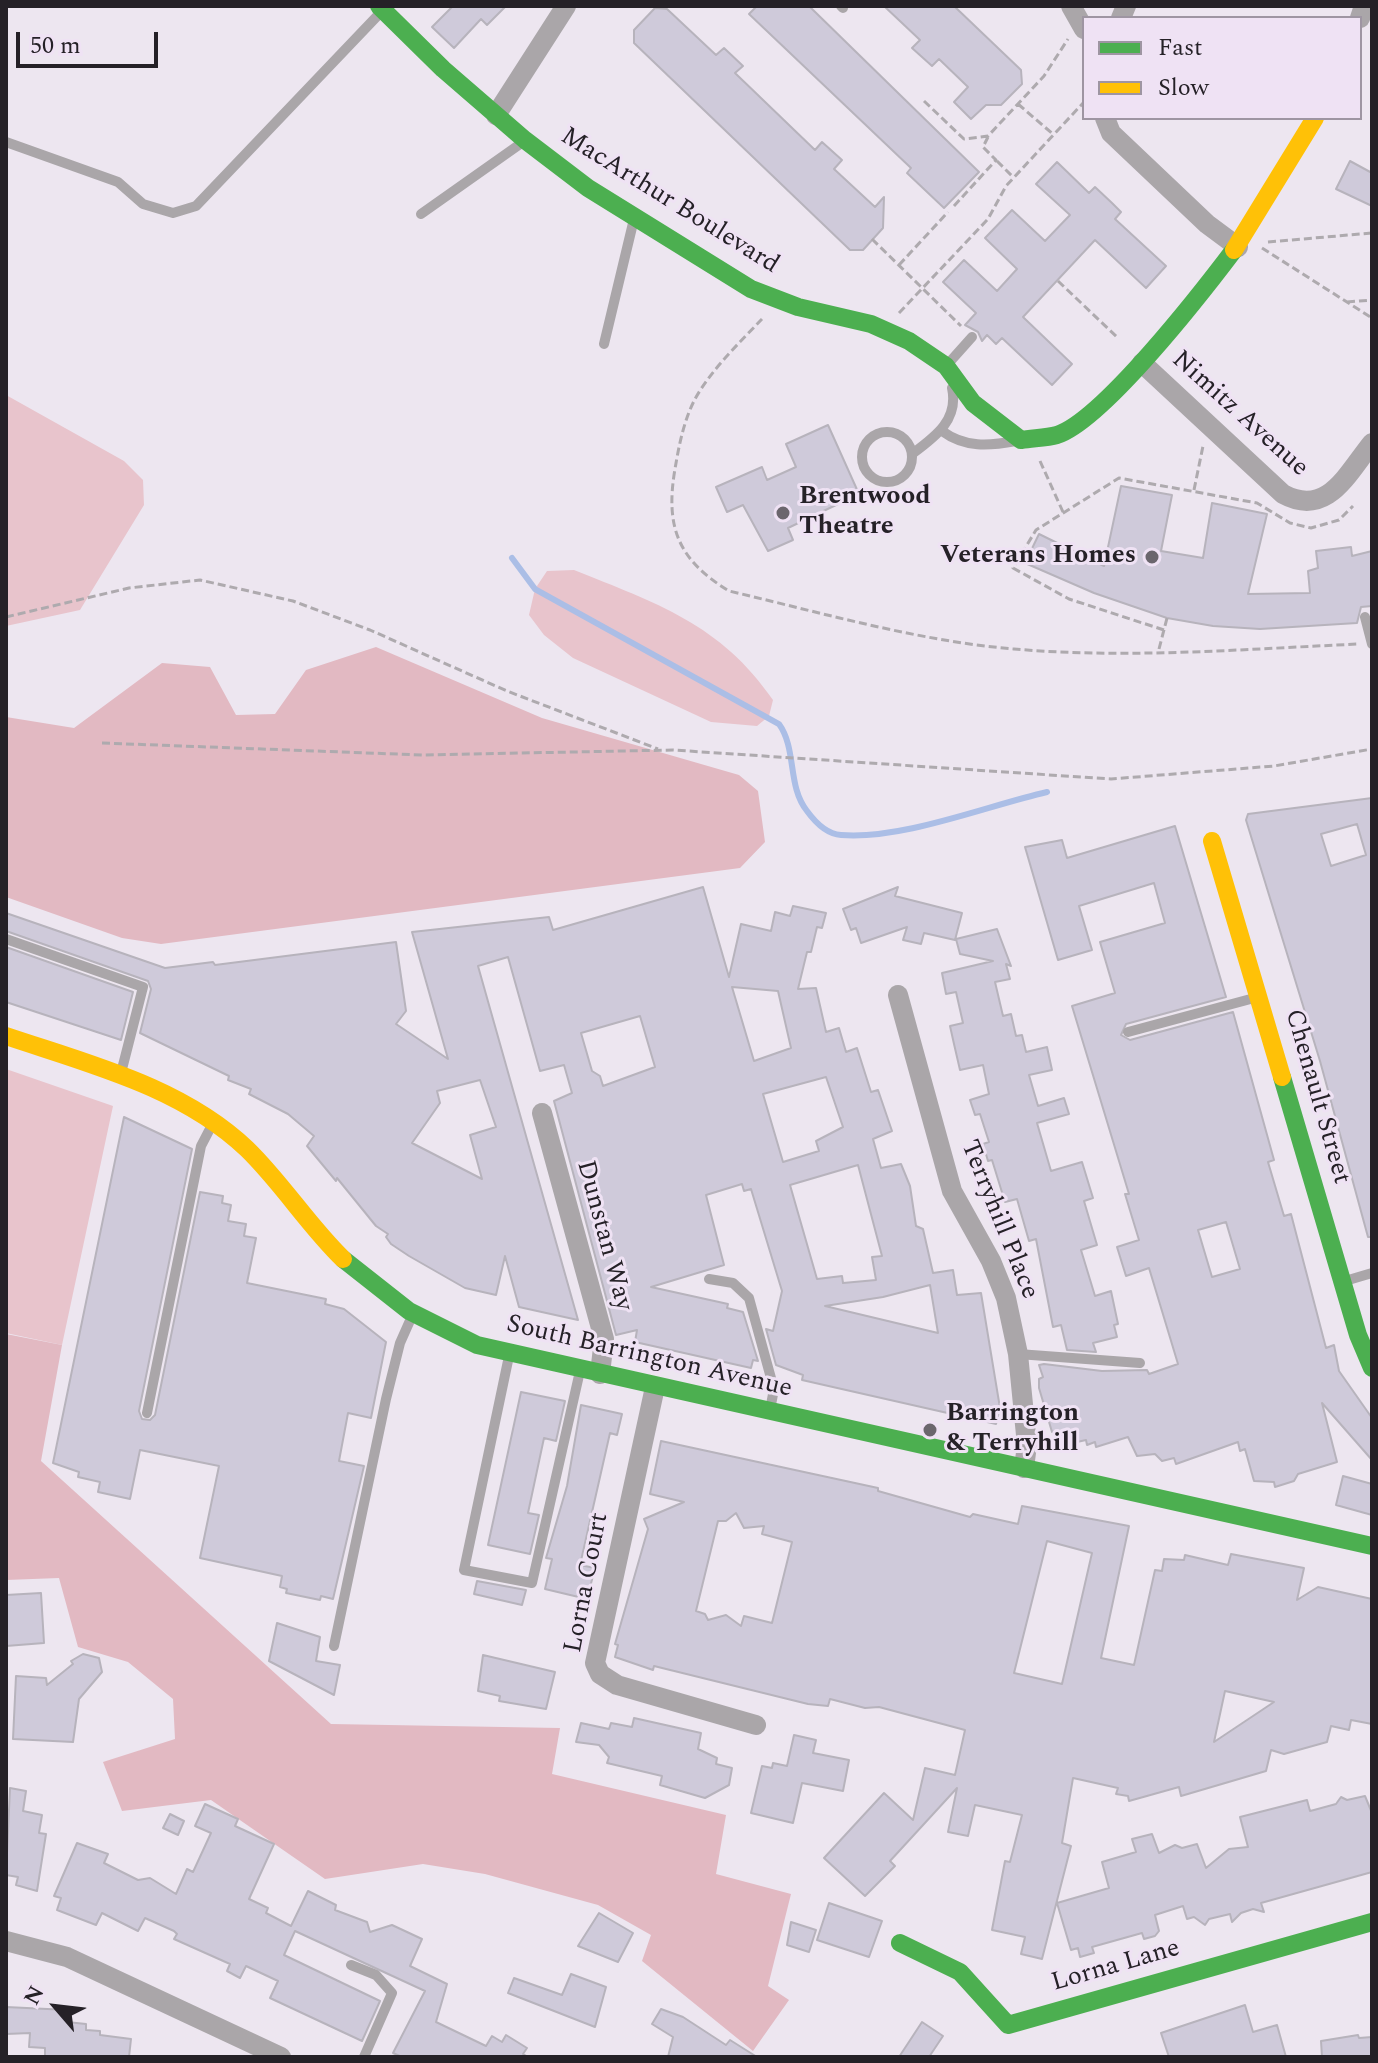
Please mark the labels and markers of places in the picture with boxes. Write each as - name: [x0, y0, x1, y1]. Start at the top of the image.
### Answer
- place label: Brentwood Theatre: [799, 482, 931, 544]
- marker: Brentwood Theatre: [774, 504, 792, 522]
- place label: Veterans Homes: [940, 541, 1136, 573]
- marker: Veterans Homes: [1143, 548, 1161, 566]
- place label: Barrington & Terryhill: [946, 1399, 1079, 1460]
- marker: Barrington & Terryhill: [921, 1421, 939, 1439]

